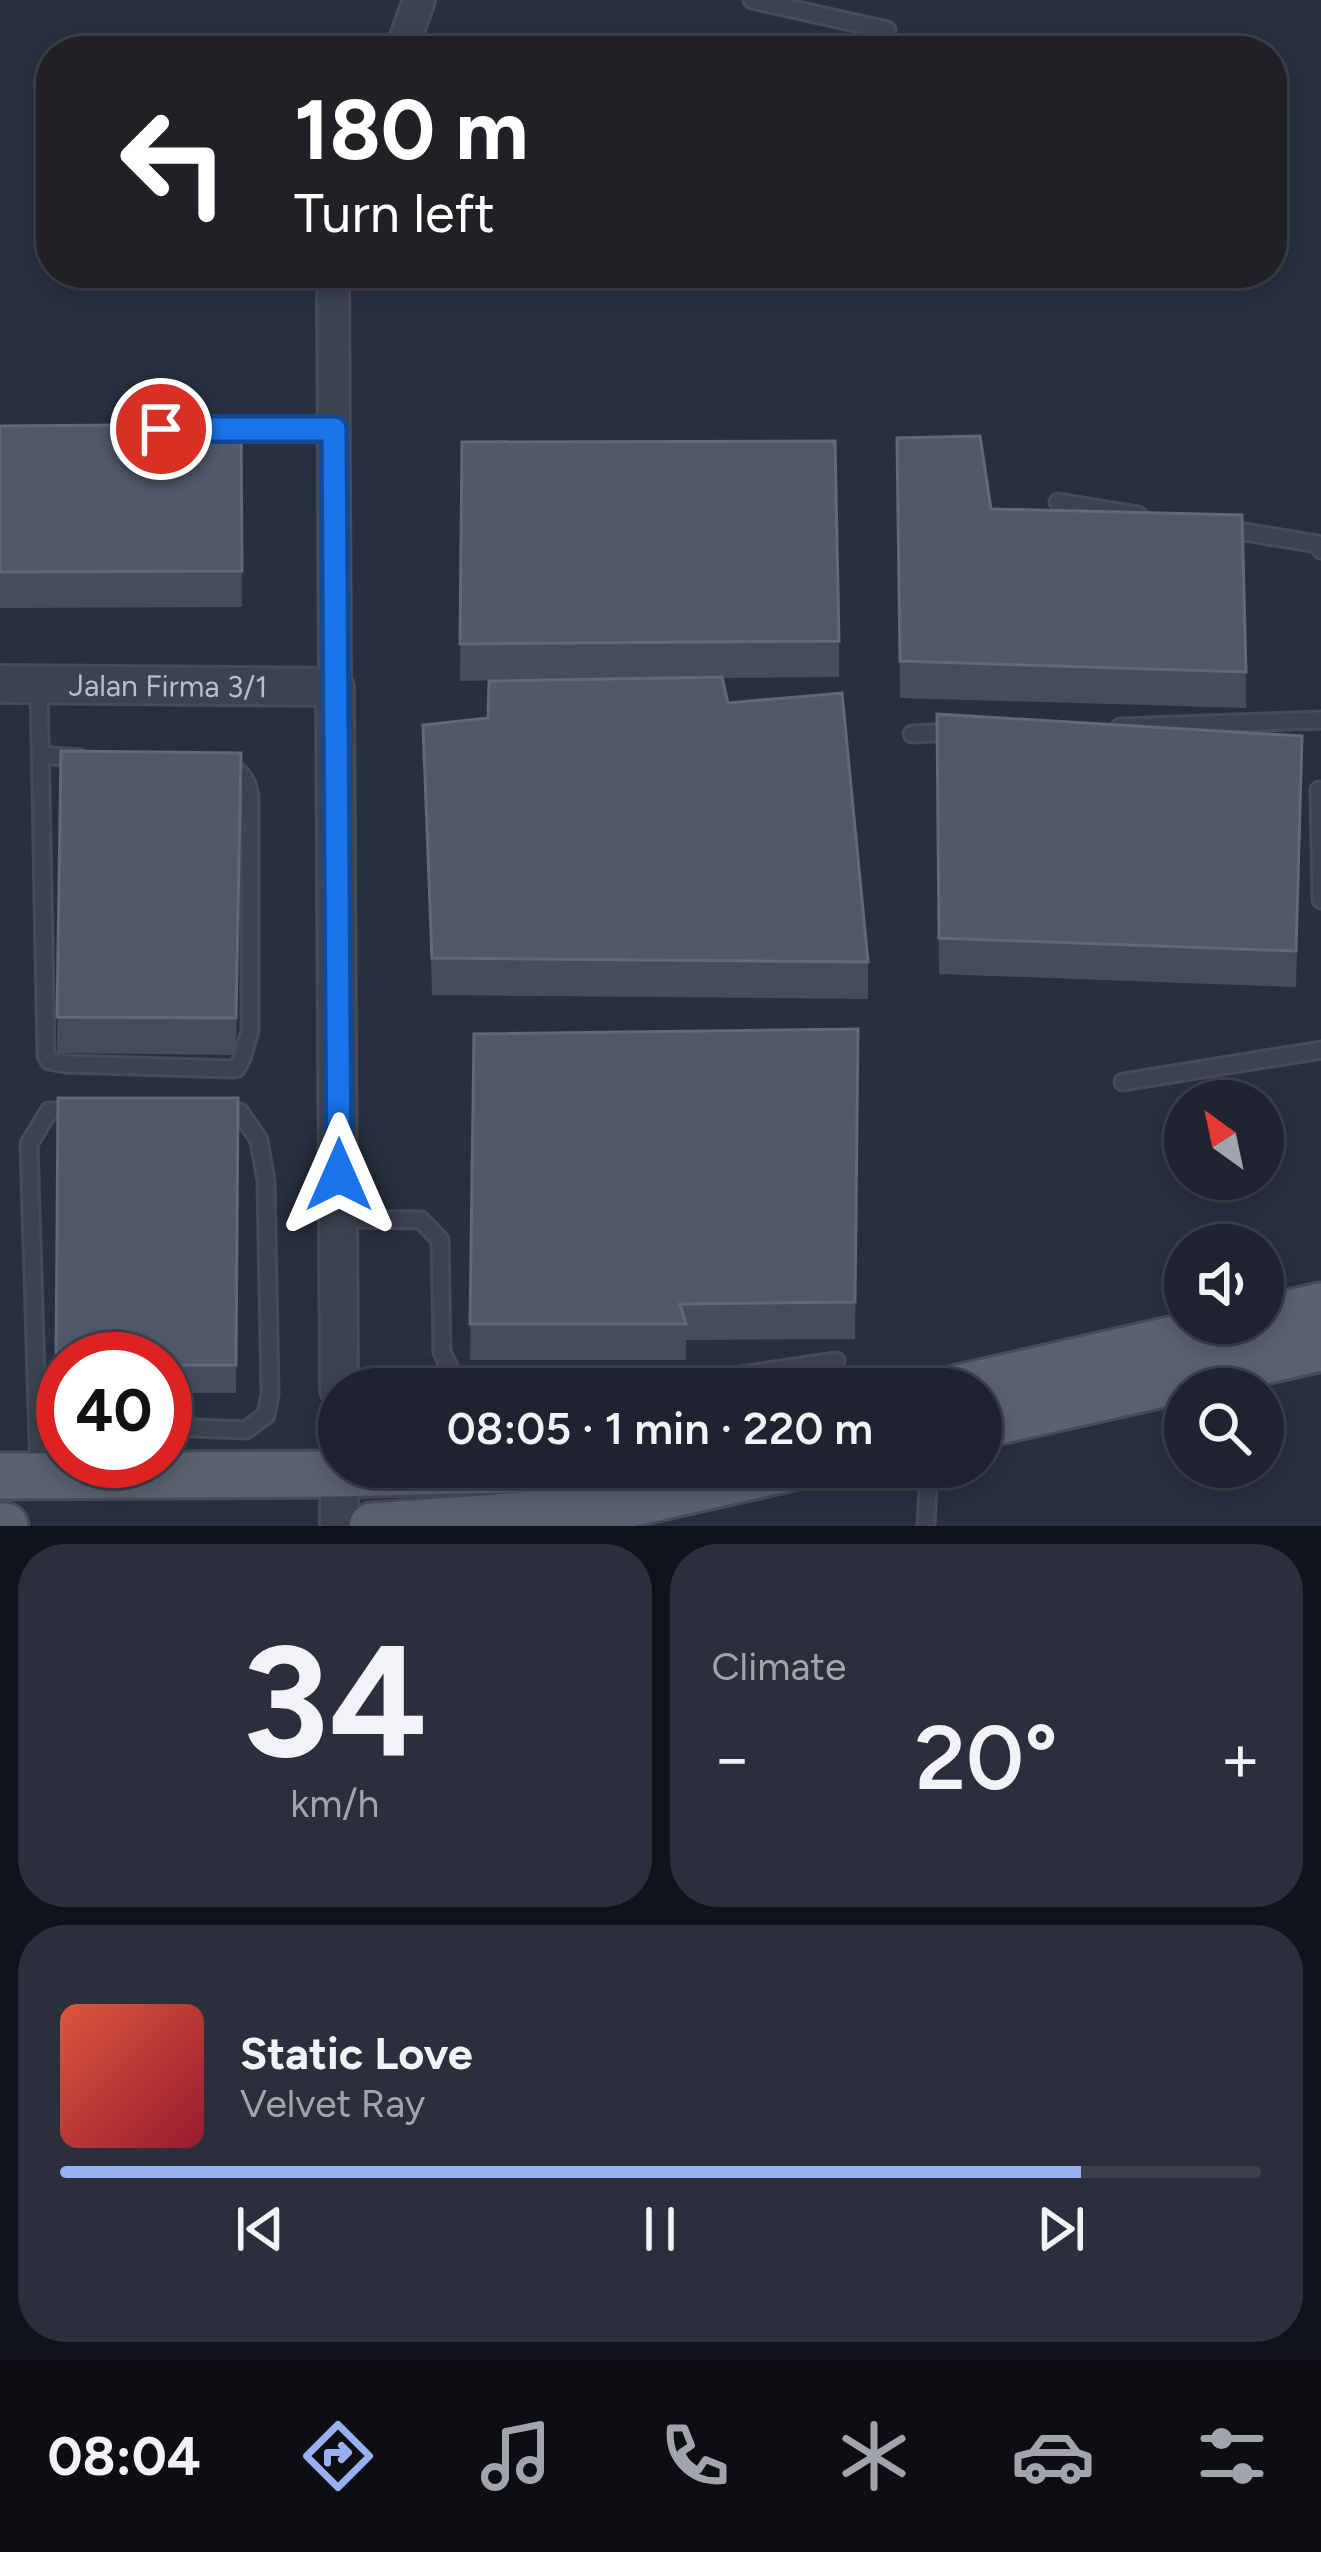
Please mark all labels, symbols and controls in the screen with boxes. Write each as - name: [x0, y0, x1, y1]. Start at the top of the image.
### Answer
- text: 180 m: [294, 79, 529, 180]
- icon: left: [96, 84, 252, 240]
- text: Turn left: [294, 181, 495, 246]
- pin: [110, 378, 212, 480]
- icon: arrive: [128, 396, 194, 462]
- street label: Jalan Firma 3/1: [68, 666, 268, 705]
- north arrow: [1164, 1080, 1284, 1200]
- map controls: [1164, 1080, 1284, 1488]
- position arrow: [276, 1112, 402, 1238]
- button: sound: [1164, 1224, 1284, 1344]
- speed limit sign: 40: [36, 1332, 192, 1488]
- button: search: [1164, 1368, 1284, 1488]
- text: 08:05 · 1 min · 220 m: [447, 1401, 873, 1455]
- text: 34: [242, 1608, 427, 1795]
- text: Climate: [712, 1643, 846, 1690]
- text: 20°: [915, 1703, 1058, 1812]
- text: −: [712, 1718, 753, 1798]
- text: +: [1220, 1718, 1261, 1798]
- text: km/h: [290, 1780, 379, 1827]
- text: Static Love: [240, 2026, 473, 2080]
- text: Velvet Ray: [240, 2080, 425, 2127]
- icon: previous: [227, 2196, 293, 2262]
- icon: pause: [627, 2196, 693, 2262]
- icon: next: [1028, 2196, 1094, 2262]
- icon: directions: [296, 2414, 380, 2498]
- icon: music: [474, 2414, 558, 2498]
- icon: phone: [653, 2414, 737, 2498]
- icon: climate: [832, 2414, 916, 2498]
- icon: car: [1011, 2414, 1095, 2498]
- icon: filters: [1190, 2414, 1274, 2498]
- text: 08:04: [47, 2424, 201, 2489]

